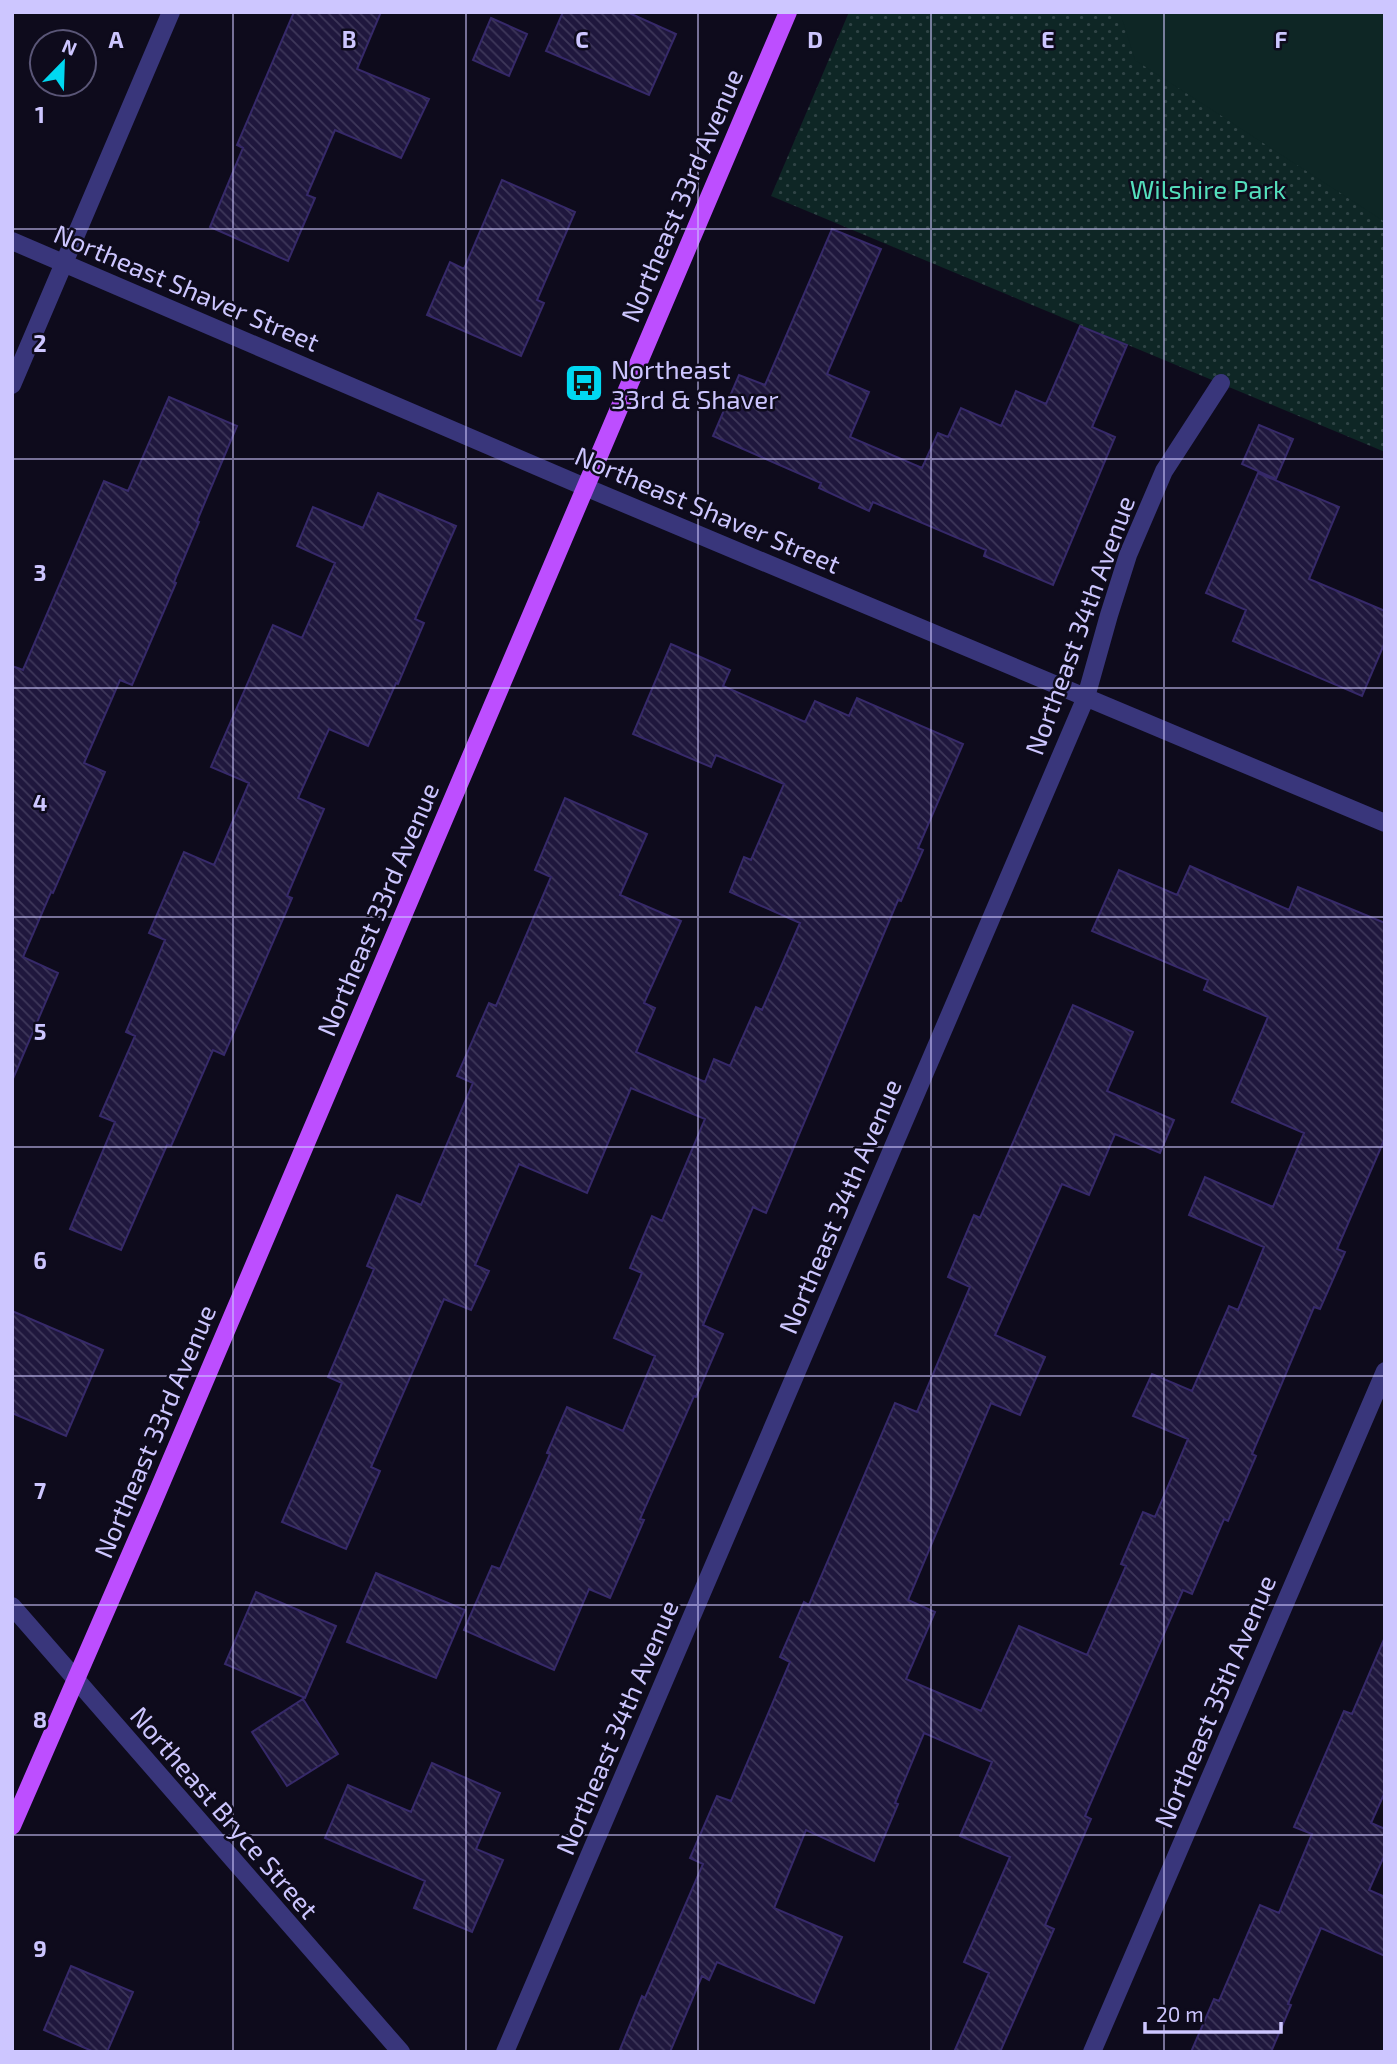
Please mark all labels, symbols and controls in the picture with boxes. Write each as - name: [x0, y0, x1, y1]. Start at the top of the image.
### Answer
- text: A: [108, 25, 124, 53]
- text: B: [342, 25, 356, 53]
- text: C: [575, 25, 589, 53]
- text: D: [807, 25, 823, 53]
- text: E: [1041, 25, 1055, 53]
- text: F: [1275, 25, 1288, 53]
- north arrow: [28, 28, 98, 98]
- text: N: [59, 34, 81, 60]
- street label: Northeast 33rd Avenue: [614, 64, 748, 326]
- text: 1: [35, 100, 45, 128]
- park label: Wilshire Park: [1130, 173, 1286, 204]
- street label: Northeast Shaver Street: [50, 217, 324, 357]
- text: 2: [33, 329, 47, 357]
- place label: Northeast 33rd & Shaver: [611, 353, 779, 414]
- bus stop icon: Northeast 33rd & Shaver: [563, 362, 605, 404]
- street label: Northeast Shaver Street: [571, 439, 845, 579]
- street label: Northeast 34th Avenue: [1018, 491, 1140, 759]
- text: 3: [33, 558, 47, 586]
- street label: Northeast 33rd Avenue: [310, 778, 444, 1040]
- text: 4: [33, 788, 47, 816]
- text: 5: [34, 1017, 46, 1045]
- street label: Northeast 34th Avenue: [771, 1074, 907, 1338]
- text: 6: [33, 1246, 47, 1274]
- street label: Northeast 33rd Avenue: [87, 1300, 221, 1562]
- text: 7: [34, 1476, 46, 1504]
- street label: Northeast 35th Avenue: [1147, 1570, 1281, 1832]
- street label: Northeast 34th Avenue: [548, 1595, 684, 1859]
- street label: Northeast Bryce Street: [125, 1700, 325, 1924]
- text: 8: [33, 1705, 47, 1733]
- text: 9: [33, 1934, 47, 1962]
- scale bar: [1145, 1990, 1282, 2034]
- text: 20 m: [1156, 2001, 1204, 2026]

